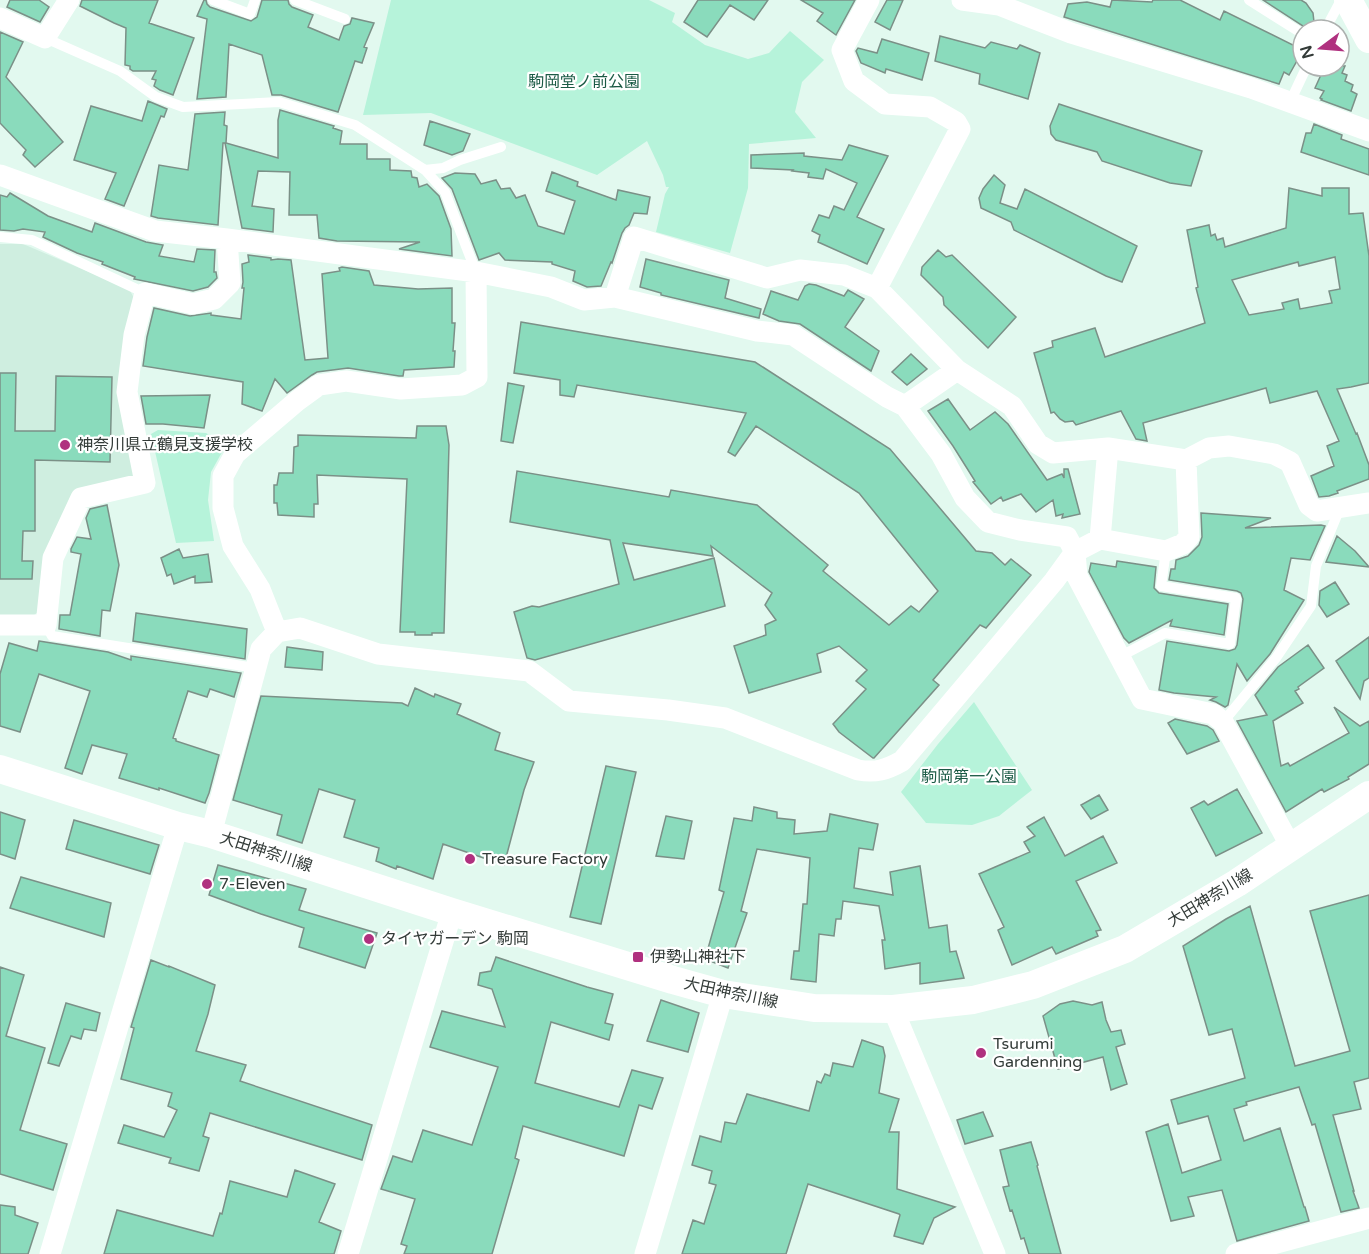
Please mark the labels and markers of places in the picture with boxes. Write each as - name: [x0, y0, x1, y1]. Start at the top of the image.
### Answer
- place label: 神奈川県立鶴見支援学校: [77, 435, 253, 455]
- marker: 神奈川県立鶴見支援学校: [58, 438, 72, 452]
- place label: Treasure Factory: [482, 849, 608, 869]
- marker: Treasure Factory: [463, 852, 477, 866]
- place label: 7-Eleven: [219, 874, 286, 894]
- marker: 7-Eleven: [200, 877, 214, 891]
- place label: タイヤガーデン 駒岡: [381, 929, 529, 949]
- marker: タイヤガーデン 駒岡: [362, 932, 376, 946]
- place label: 伊勢山神社下: [650, 947, 746, 967]
- marker: 伊勢山神社下: [631, 950, 645, 964]
- place label: Tsurumi Gardenning: [993, 1034, 1082, 1072]
- marker: Tsurumi Gardenning: [974, 1046, 988, 1060]

